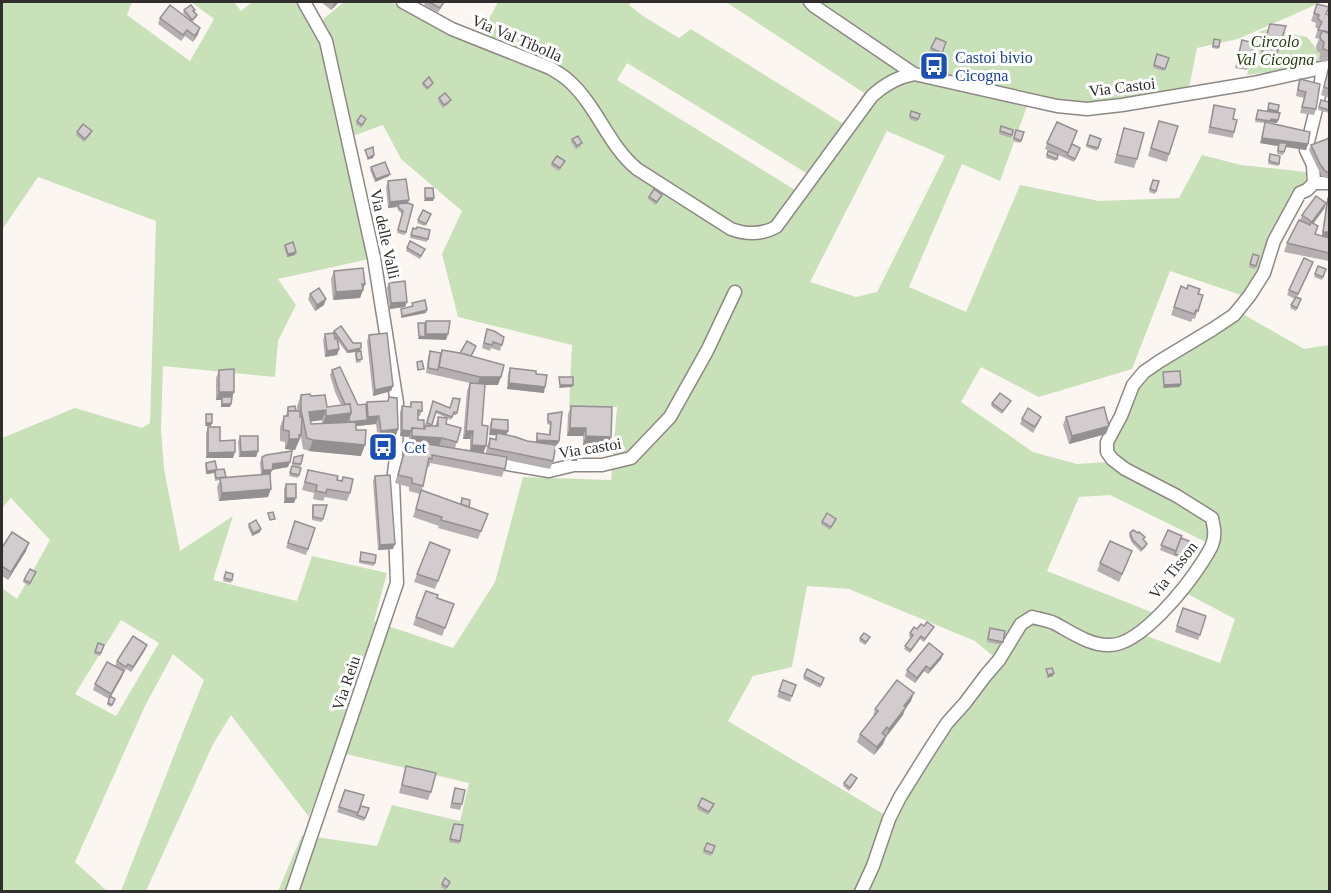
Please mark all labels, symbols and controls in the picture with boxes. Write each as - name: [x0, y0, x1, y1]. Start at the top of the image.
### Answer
- street label: Via Val Tibolla: [469, 11, 565, 65]
- park label: Circolo Val Cicogna: [1236, 33, 1314, 69]
- place label: Castoi bivio Cicogna: [955, 49, 1033, 85]
- bus stop icon: Castoi bivio Cicogna: [918, 50, 950, 82]
- street label: Via Castoi: [1088, 74, 1157, 100]
- street label: Via delle Valli: [367, 188, 403, 281]
- bus stop icon: Cet: [367, 431, 399, 463]
- street label: Via castoi: [557, 435, 623, 461]
- place label: Cet: [404, 439, 427, 456]
- street label: Via Tisson: [1145, 538, 1201, 602]
- street label: Via Reiu: [329, 654, 363, 712]

